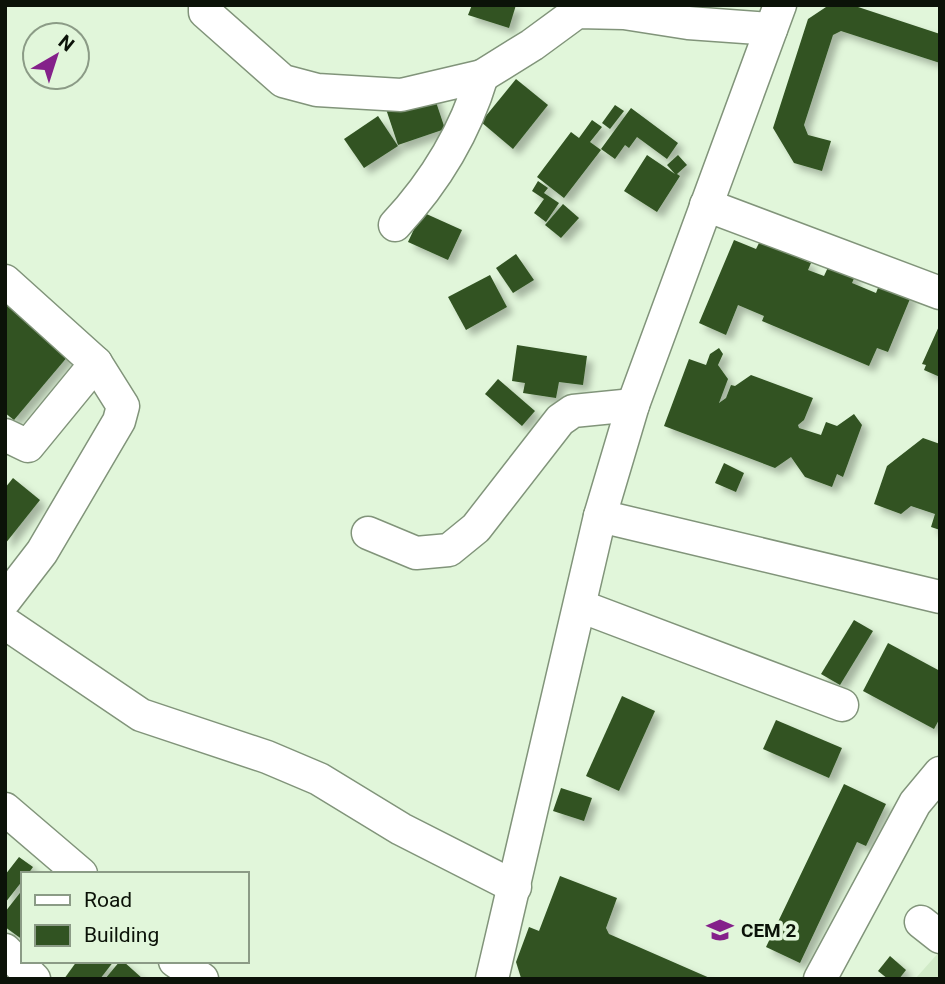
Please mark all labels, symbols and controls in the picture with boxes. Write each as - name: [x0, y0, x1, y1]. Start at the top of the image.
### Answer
- north arrow: [21, 21, 91, 91]
- text: N: [54, 30, 79, 56]
- legend: [21, 872, 248, 963]
- text: Road: [84, 888, 132, 912]
- school or university icon: CEM 2: [705, 915, 735, 945]
- place label: CEM 2: [741, 919, 796, 942]
- text: Building: [84, 923, 159, 947]

